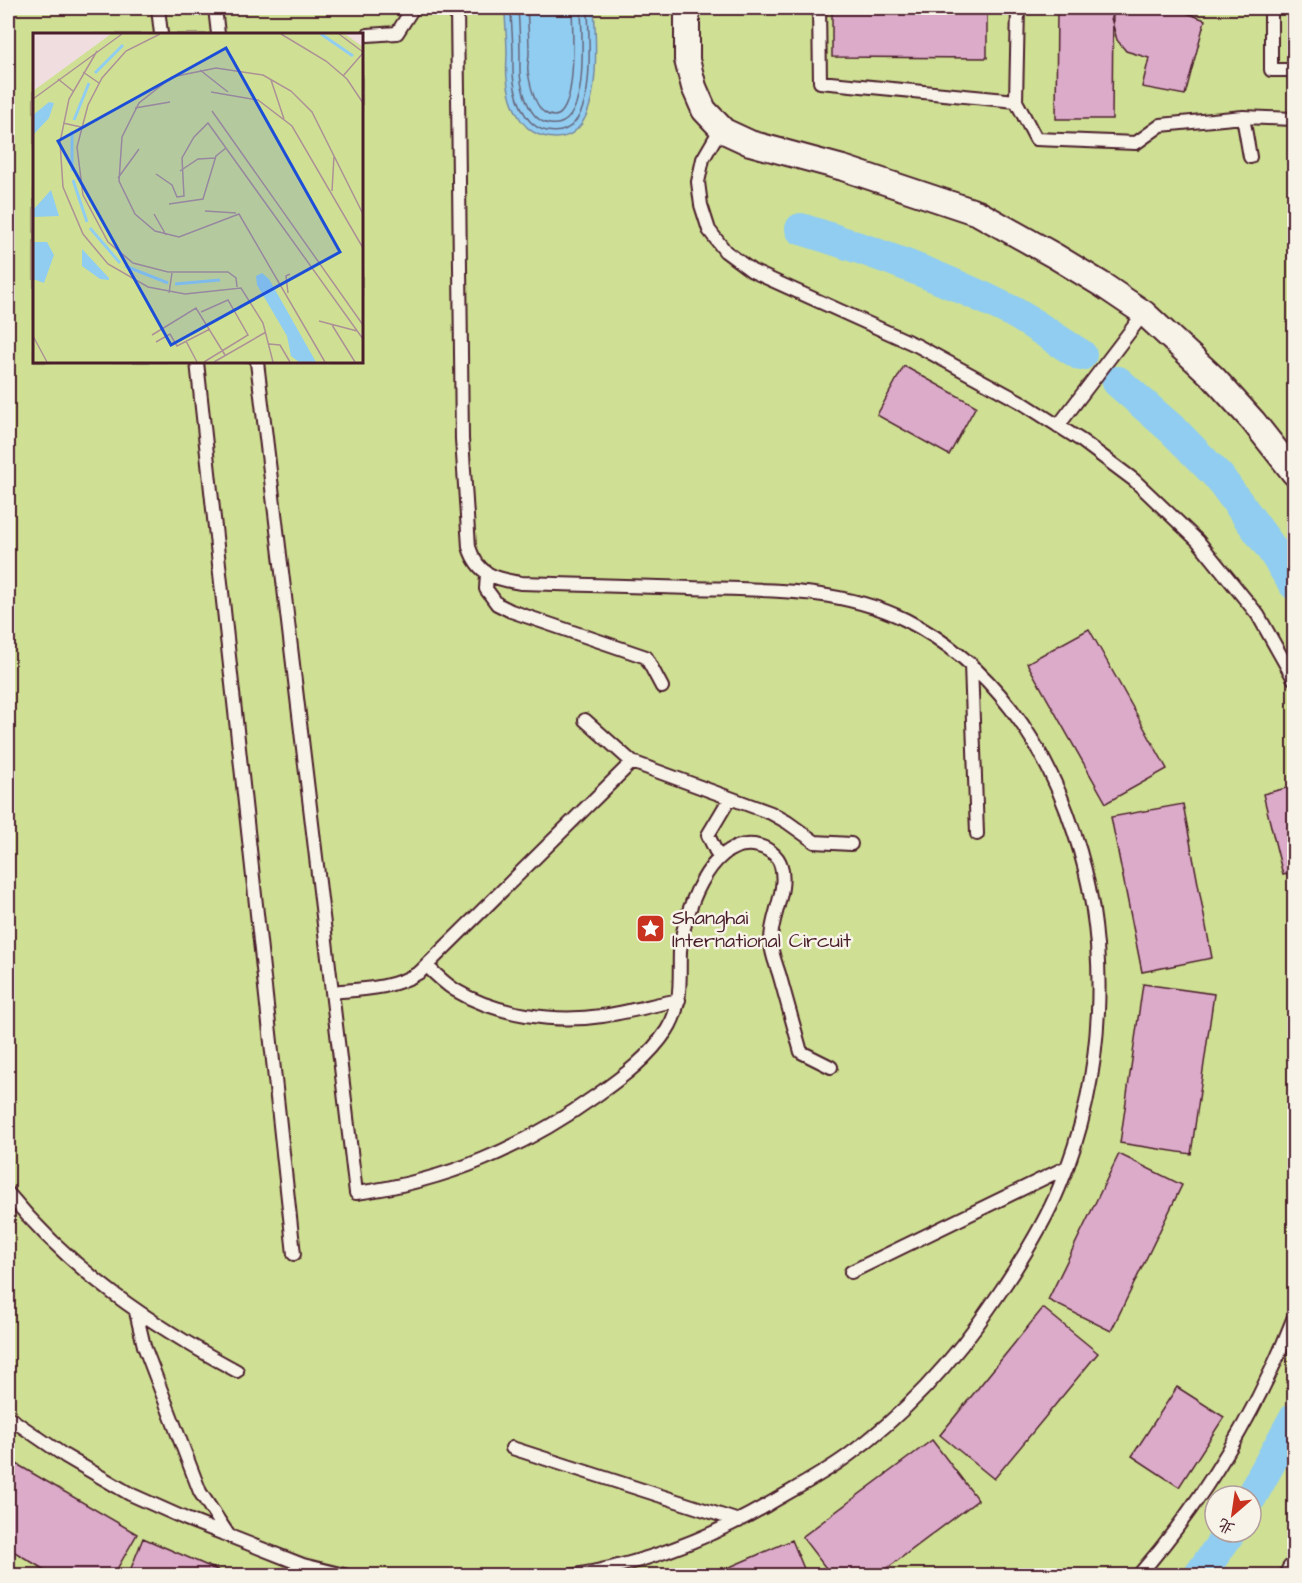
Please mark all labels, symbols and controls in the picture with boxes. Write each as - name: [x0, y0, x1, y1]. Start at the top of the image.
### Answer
- inset map: [33, 33, 363, 363]
- place label: Shanghai International Circuit: [672, 904, 851, 955]
- place icon: Shanghai International Circuit: [635, 913, 667, 945]
- north arrow: [1203, 1484, 1263, 1544]
- text: 北: [1214, 1513, 1239, 1540]

